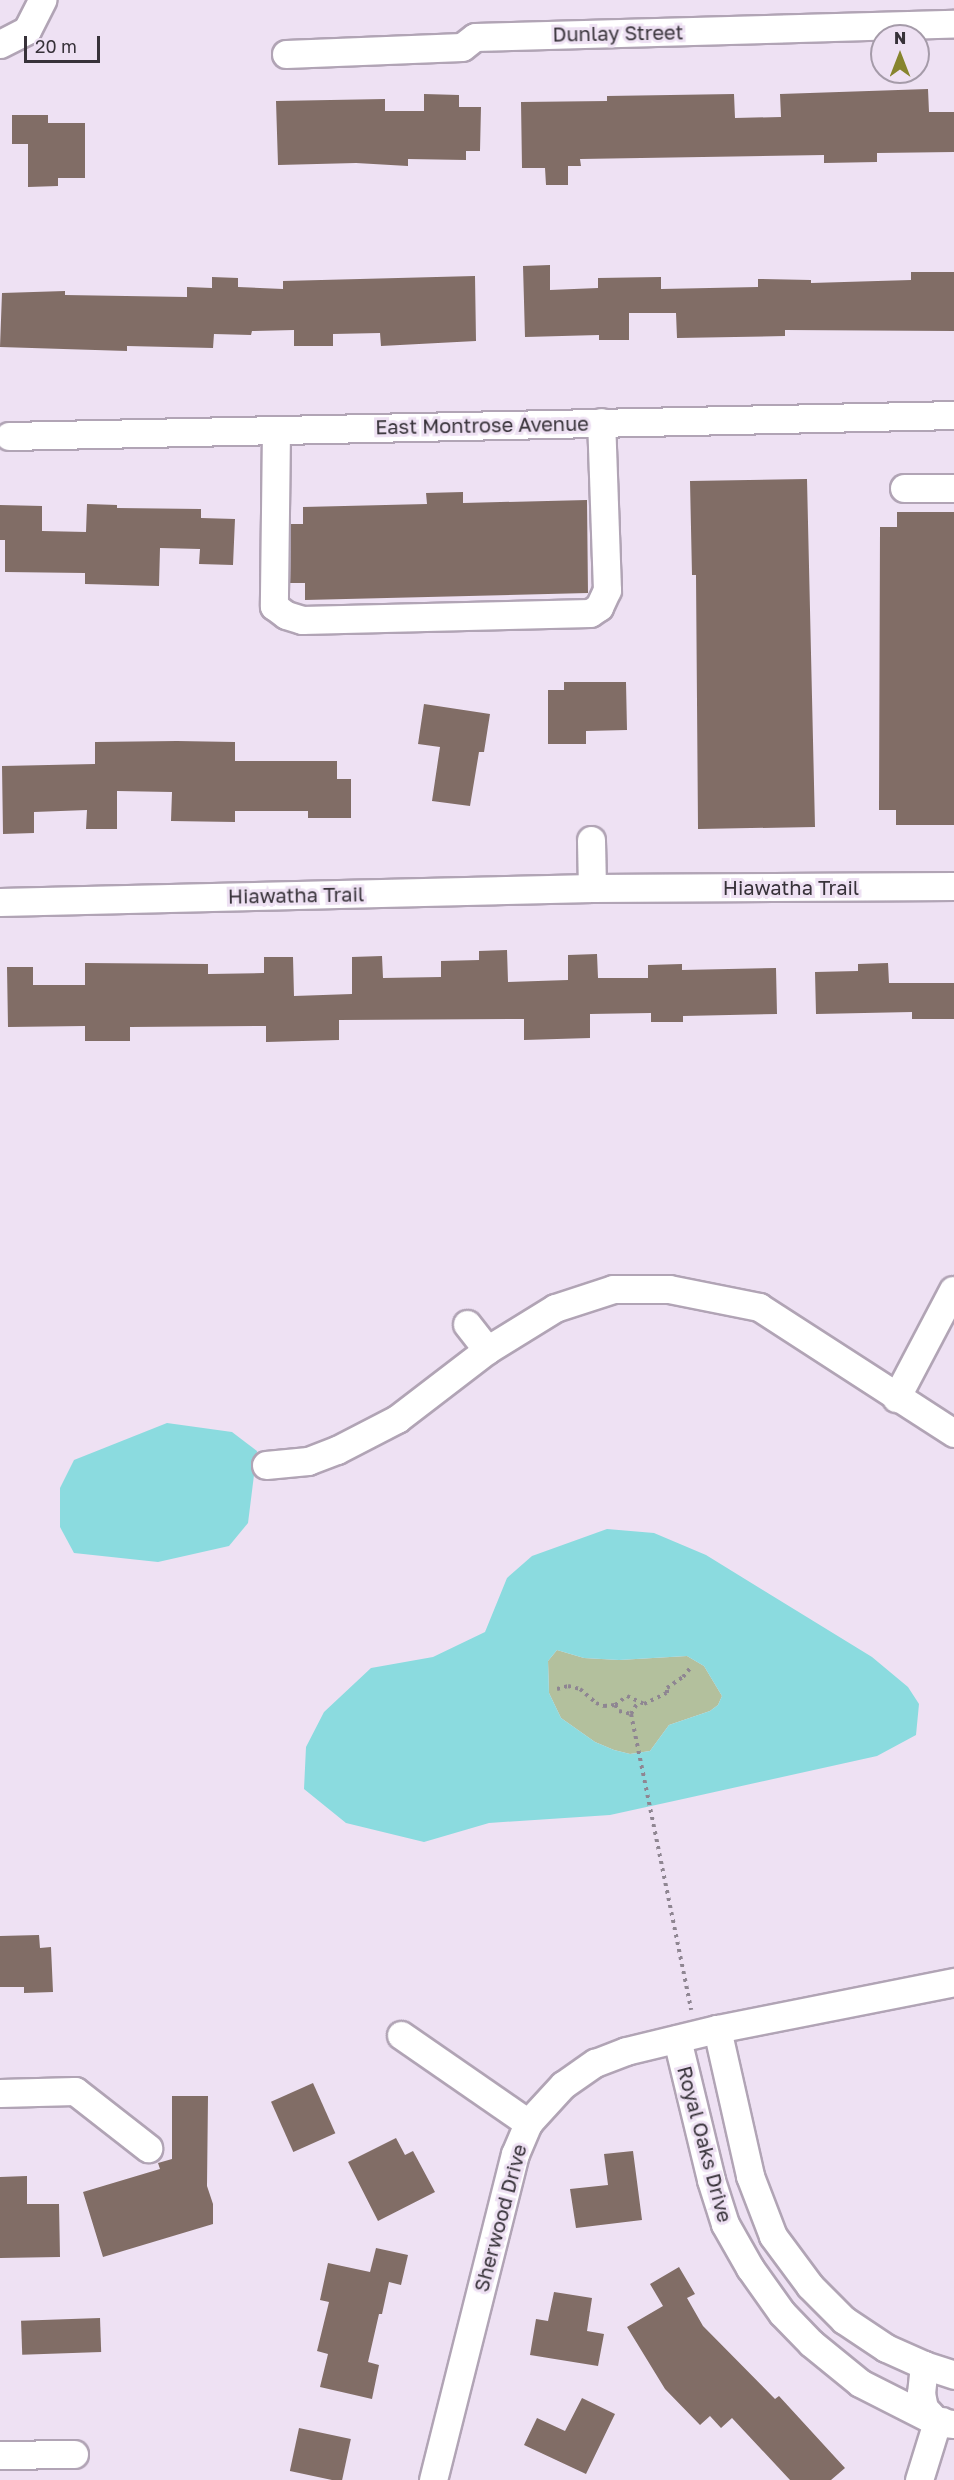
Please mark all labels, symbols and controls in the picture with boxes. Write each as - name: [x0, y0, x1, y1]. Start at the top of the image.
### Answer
- street label: Dunlay Street: [552, 20, 684, 46]
- scale bar: [27, 24, 104, 62]
- north arrow: [870, 24, 930, 84]
- text: N: [894, 28, 906, 48]
- text: 20 m: [35, 35, 77, 57]
- street label: East Montrose Avenue: [375, 411, 589, 439]
- street label: Hiawatha Trail: [723, 875, 859, 899]
- street label: Hiawatha Trail: [228, 882, 364, 908]
- street label: Royal Oaks Drive: [673, 2063, 737, 2225]
- street label: Sherwood Drive: [469, 2142, 531, 2294]

